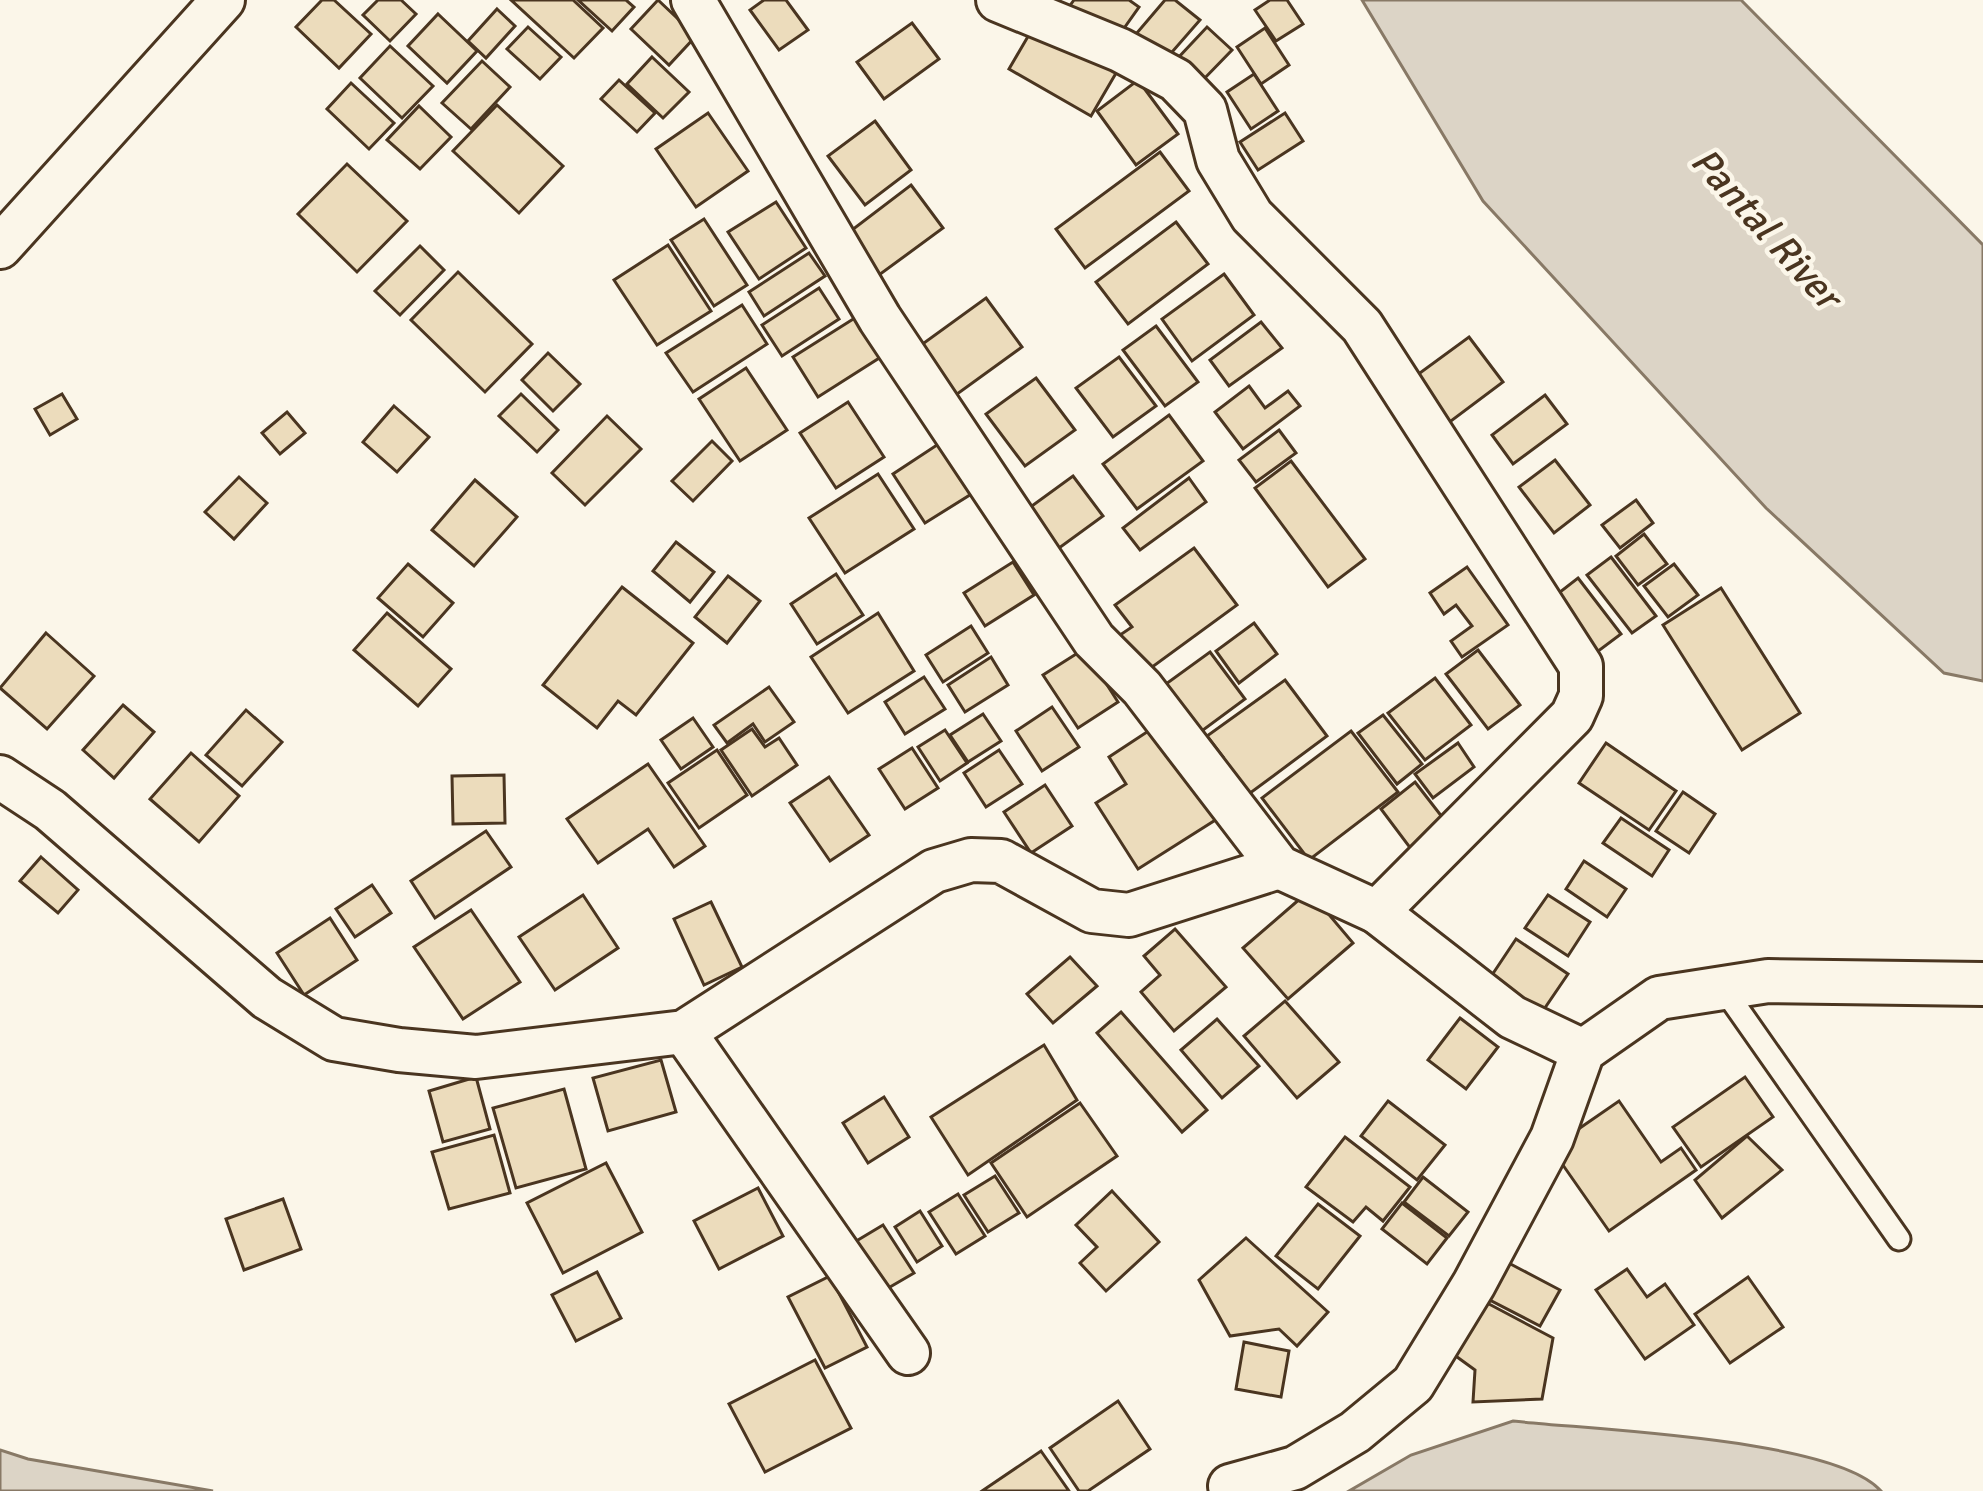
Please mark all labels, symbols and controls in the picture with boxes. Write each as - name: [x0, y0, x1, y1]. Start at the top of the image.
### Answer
- water label: Pantal River: [1681, 137, 1854, 322]

